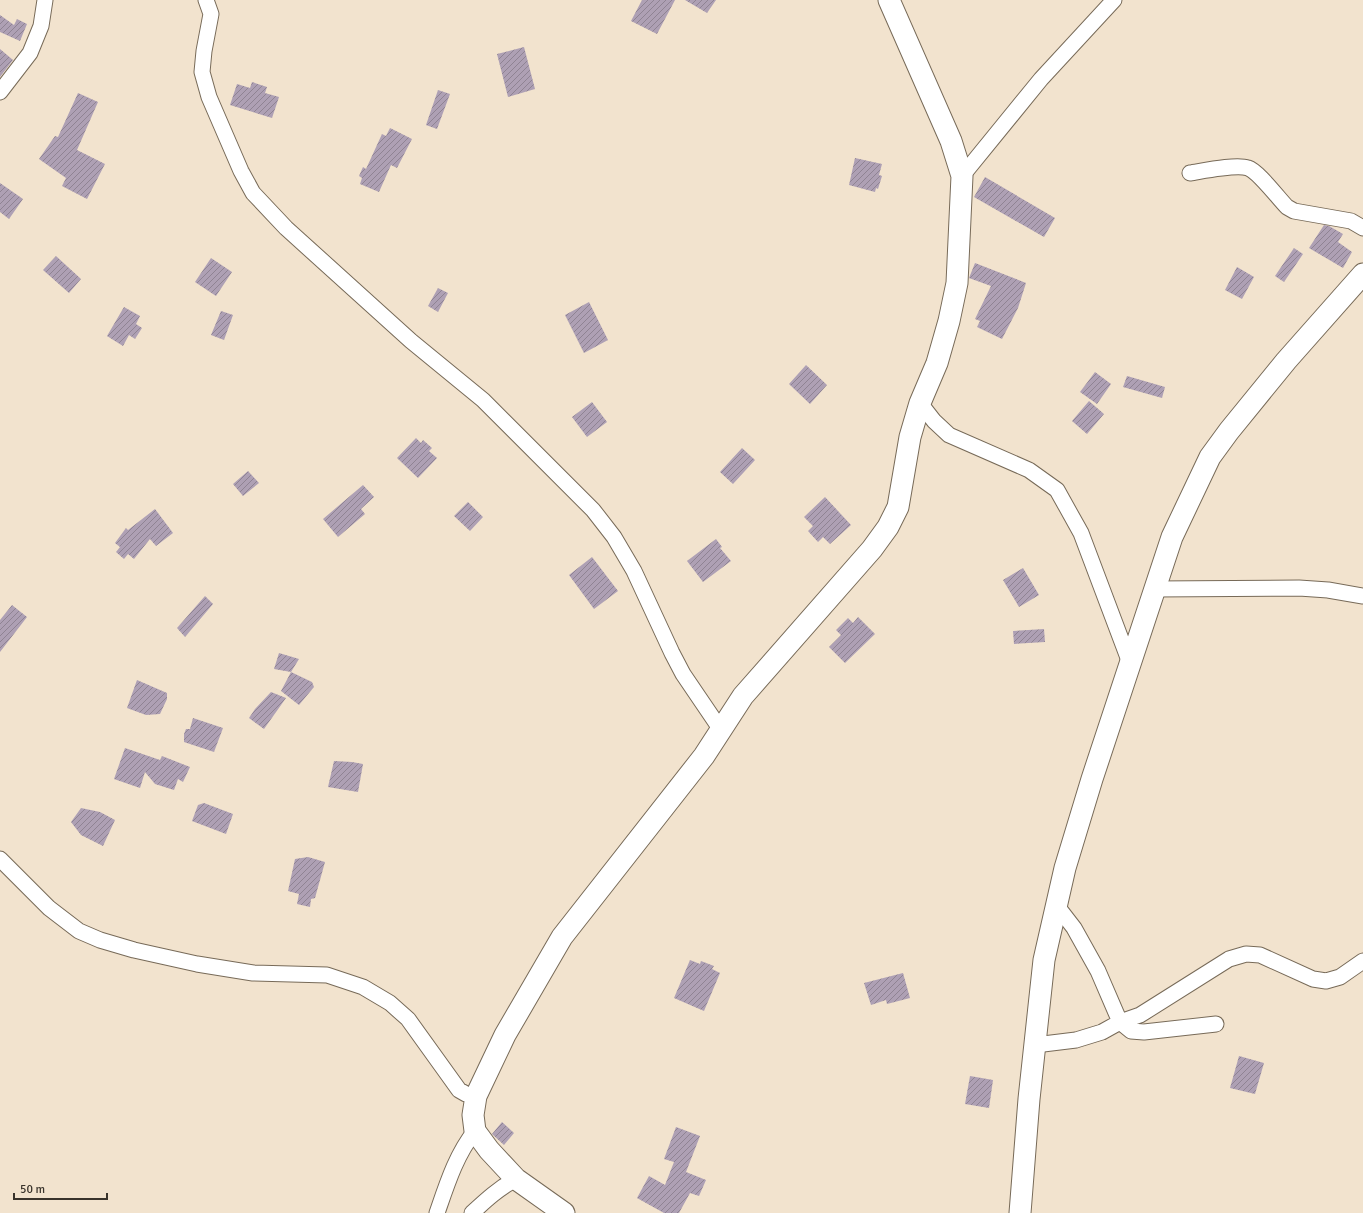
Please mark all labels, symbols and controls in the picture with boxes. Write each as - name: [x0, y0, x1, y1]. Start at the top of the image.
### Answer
- scale bar: [14, 1175, 107, 1201]
- text: 50 m: [20, 1182, 45, 1197]

